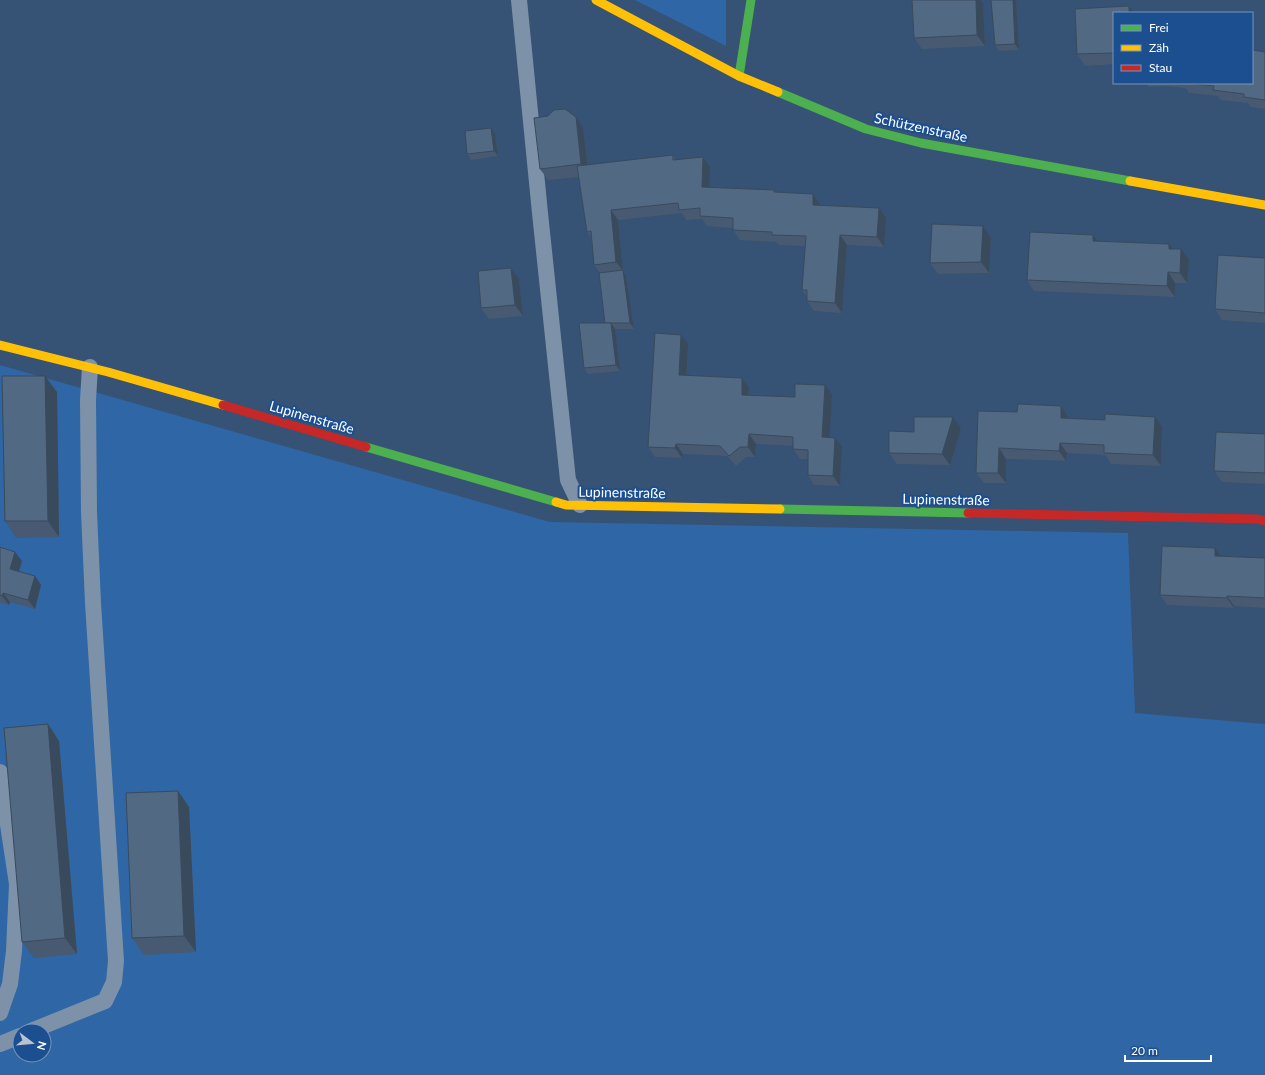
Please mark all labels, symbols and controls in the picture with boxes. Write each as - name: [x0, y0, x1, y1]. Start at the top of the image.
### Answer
- legend: [1113, 12, 1253, 84]
- text: Frei: [1149, 20, 1169, 35]
- text: Zäh: [1149, 40, 1169, 55]
- text: Stau: [1149, 60, 1172, 75]
- street label: Schützenstraße: [873, 109, 969, 145]
- street label: Lupinenstraße: [268, 397, 356, 437]
- street label: Lupinenstraße: [578, 483, 666, 501]
- street label: Lupinenstraße: [902, 490, 990, 508]
- north arrow: [12, 1023, 52, 1063]
- scale bar: [1125, 1037, 1211, 1063]
- text: N: [35, 1040, 50, 1052]
- text: 20 m: [1131, 1043, 1158, 1058]

